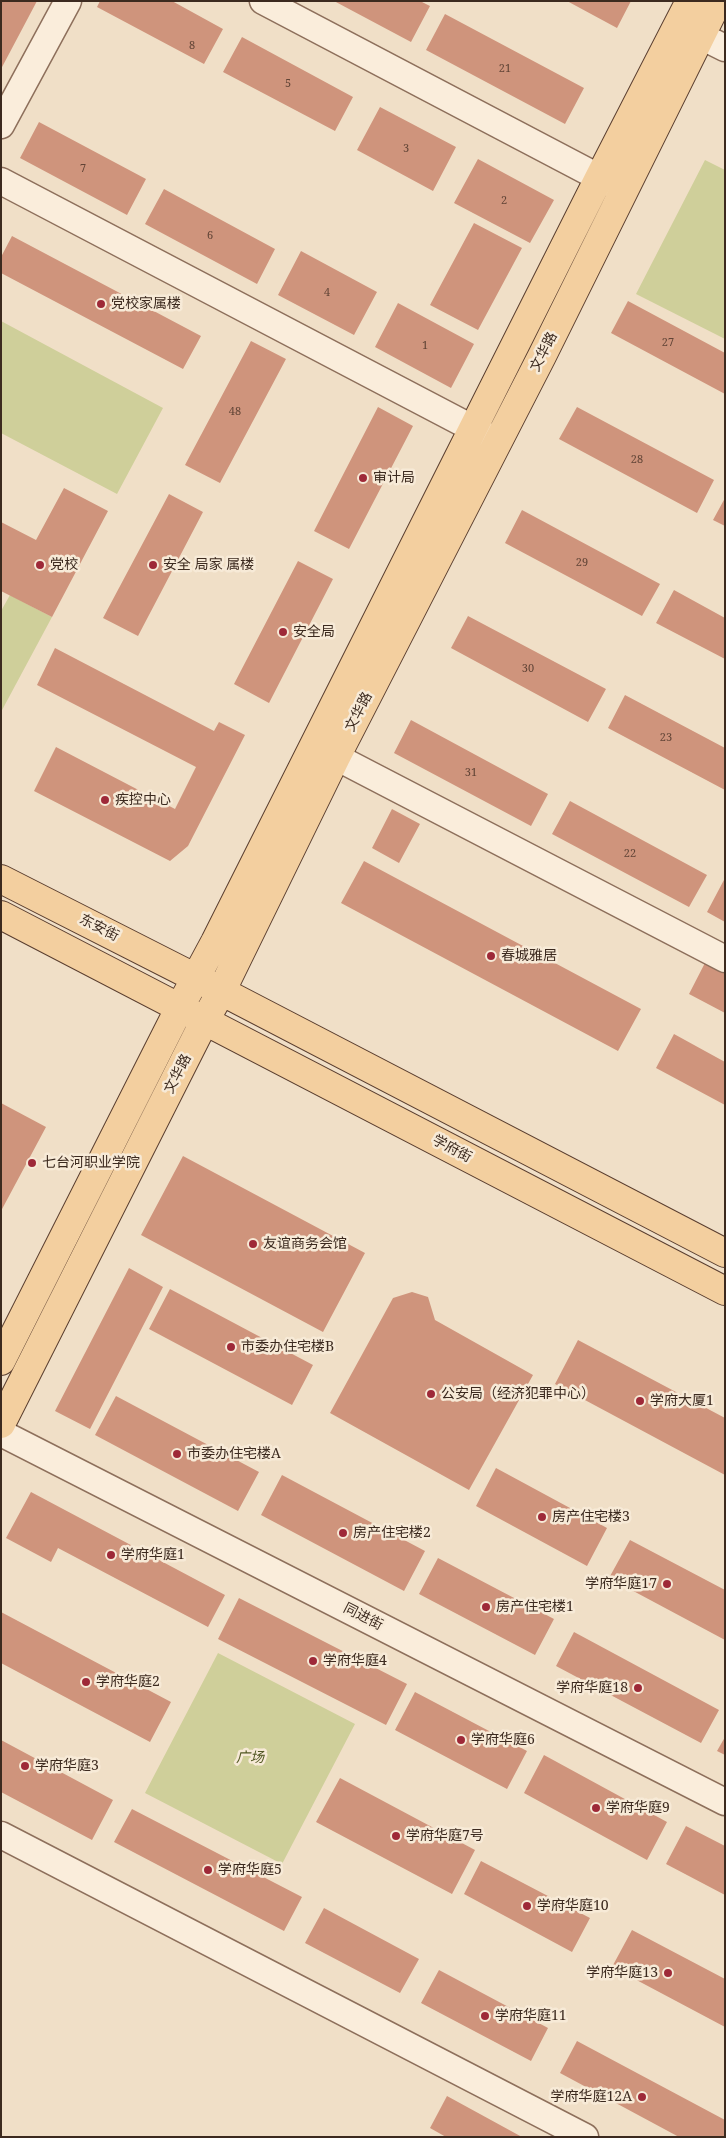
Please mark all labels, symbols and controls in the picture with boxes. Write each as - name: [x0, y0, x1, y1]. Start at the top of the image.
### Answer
- house number: 8: [189, 39, 195, 53]
- house number: 21: [499, 62, 511, 76]
- house number: 5: [285, 77, 291, 91]
- house number: 3: [403, 142, 409, 156]
- house number: 7: [80, 162, 86, 176]
- house number: 2: [501, 194, 507, 208]
- house number: 6: [207, 229, 213, 243]
- house number: 4: [324, 286, 330, 300]
- place label: 党校家属楼: [111, 296, 181, 312]
- marker: 党校家属楼: [95, 298, 107, 310]
- street label: 文华路: [527, 329, 561, 375]
- house number: 27: [662, 336, 674, 350]
- house number: 1: [422, 339, 428, 353]
- house number: 48: [229, 405, 241, 419]
- house number: 28: [631, 453, 643, 467]
- place label: 审计局: [373, 470, 415, 486]
- marker: 审计局: [357, 472, 369, 484]
- house number: 29: [576, 556, 588, 570]
- place label: 党校: [50, 557, 78, 573]
- place label: 安全 局家 属楼: [163, 557, 254, 573]
- marker: 党校: [34, 559, 46, 571]
- marker: 安全 局家 属楼: [147, 559, 159, 571]
- place label: 安全局: [293, 624, 335, 640]
- marker: 安全局: [277, 626, 289, 638]
- house number: 30: [522, 662, 534, 676]
- street label: 文华路: [342, 689, 376, 735]
- house number: 23: [660, 731, 672, 745]
- house number: 31: [465, 766, 477, 780]
- place label: 疾控中心: [115, 792, 171, 808]
- marker: 疾控中心: [99, 794, 111, 806]
- house number: 22: [624, 847, 636, 861]
- street label: 东安街: [76, 911, 122, 945]
- place label: 春城雅居: [501, 948, 557, 964]
- marker: 春城雅居: [485, 950, 497, 962]
- street label: 文华路: [161, 1051, 195, 1097]
- street label: 学府街: [430, 1132, 474, 1166]
- place label: 七台河职业学院: [42, 1155, 140, 1171]
- marker: 七台河职业学院: [26, 1157, 38, 1169]
- place label: 友谊商务会馆: [263, 1236, 347, 1252]
- marker: 友谊商务会馆: [247, 1238, 259, 1250]
- place label: 市委办住宅楼B: [241, 1339, 334, 1355]
- marker: 市委办住宅楼B: [225, 1341, 237, 1353]
- place label: 公安局（经济犯罪中心）: [441, 1386, 595, 1402]
- marker: 公安局（经济犯罪中心）: [425, 1388, 437, 1400]
- place label: 学府大厦1: [650, 1393, 714, 1409]
- marker: 学府大厦1: [634, 1395, 646, 1407]
- place label: 市委办住宅楼A: [187, 1446, 281, 1462]
- marker: 市委办住宅楼A: [171, 1448, 183, 1460]
- place label: 房产住宅楼3: [552, 1509, 630, 1525]
- marker: 房产住宅楼3: [536, 1511, 548, 1523]
- place label: 房产住宅楼2: [353, 1525, 431, 1541]
- marker: 房产住宅楼2: [337, 1527, 349, 1539]
- place label: 学府华庭1: [121, 1547, 185, 1563]
- marker: 学府华庭1: [105, 1549, 117, 1561]
- place label: 学府华庭17: [585, 1576, 657, 1592]
- marker: 学府华庭17: [661, 1578, 673, 1590]
- place label: 房产住宅楼1: [496, 1599, 574, 1615]
- street label: 同进街: [340, 1600, 386, 1634]
- marker: 房产住宅楼1: [480, 1601, 492, 1613]
- place label: 学府华庭4: [323, 1653, 387, 1669]
- marker: 学府华庭4: [307, 1655, 319, 1667]
- place label: 学府华庭2: [96, 1674, 160, 1690]
- marker: 学府华庭2: [80, 1676, 92, 1688]
- place label: 学府华庭18: [556, 1680, 628, 1696]
- marker: 学府华庭18: [632, 1682, 644, 1694]
- place label: 学府华庭6: [471, 1732, 535, 1748]
- marker: 学府华庭6: [455, 1734, 467, 1746]
- park label: 广场: [236, 1750, 264, 1766]
- place label: 学府华庭3: [35, 1758, 99, 1774]
- marker: 学府华庭3: [19, 1760, 31, 1772]
- place label: 学府华庭9: [606, 1800, 670, 1816]
- marker: 学府华庭9: [590, 1802, 602, 1814]
- place label: 学府华庭7号: [406, 1828, 484, 1844]
- marker: 学府华庭7号: [390, 1830, 402, 1842]
- place label: 学府华庭5: [218, 1862, 282, 1878]
- marker: 学府华庭5: [202, 1864, 214, 1876]
- place label: 学府华庭10: [537, 1898, 609, 1914]
- marker: 学府华庭10: [521, 1900, 533, 1912]
- place label: 学府华庭13: [586, 1965, 658, 1981]
- marker: 学府华庭13: [662, 1967, 674, 1979]
- place label: 学府华庭11: [495, 2008, 567, 2024]
- marker: 学府华庭11: [479, 2010, 491, 2022]
- place label: 学府华庭12A: [550, 2089, 632, 2105]
- marker: 学府华庭12A: [636, 2091, 648, 2103]

